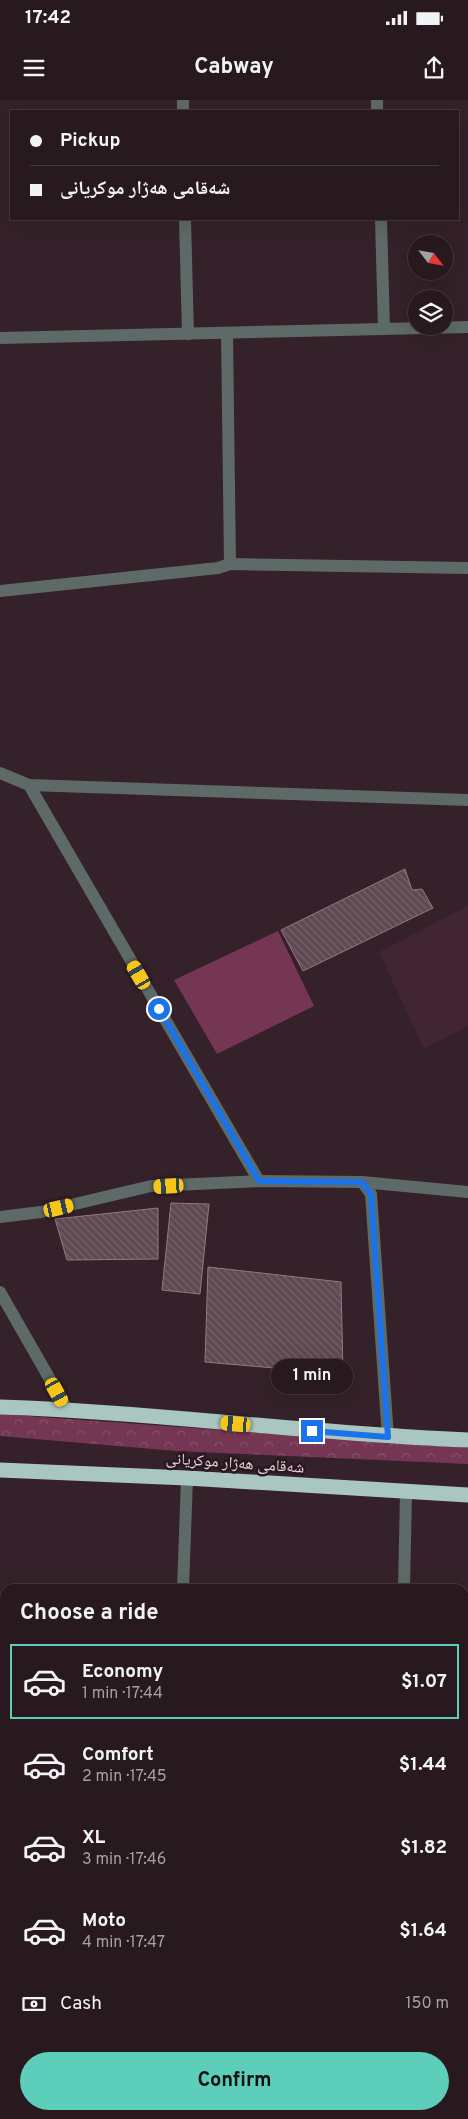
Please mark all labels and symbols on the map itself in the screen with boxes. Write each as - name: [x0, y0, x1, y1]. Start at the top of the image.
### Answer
- north arrow: [408, 235, 452, 280]
- car: [125, 958, 152, 992]
- route start: [148, 998, 170, 1020]
- car: [153, 1178, 184, 1194]
- car: [42, 1197, 75, 1219]
- callout: 1 min: [271, 1358, 353, 1394]
- car: [43, 1375, 70, 1409]
- car: [220, 1415, 251, 1433]
- route end: [301, 1420, 323, 1442]
- street label: شەقامی ھەژار موکریانی: [165, 1449, 305, 1479]

